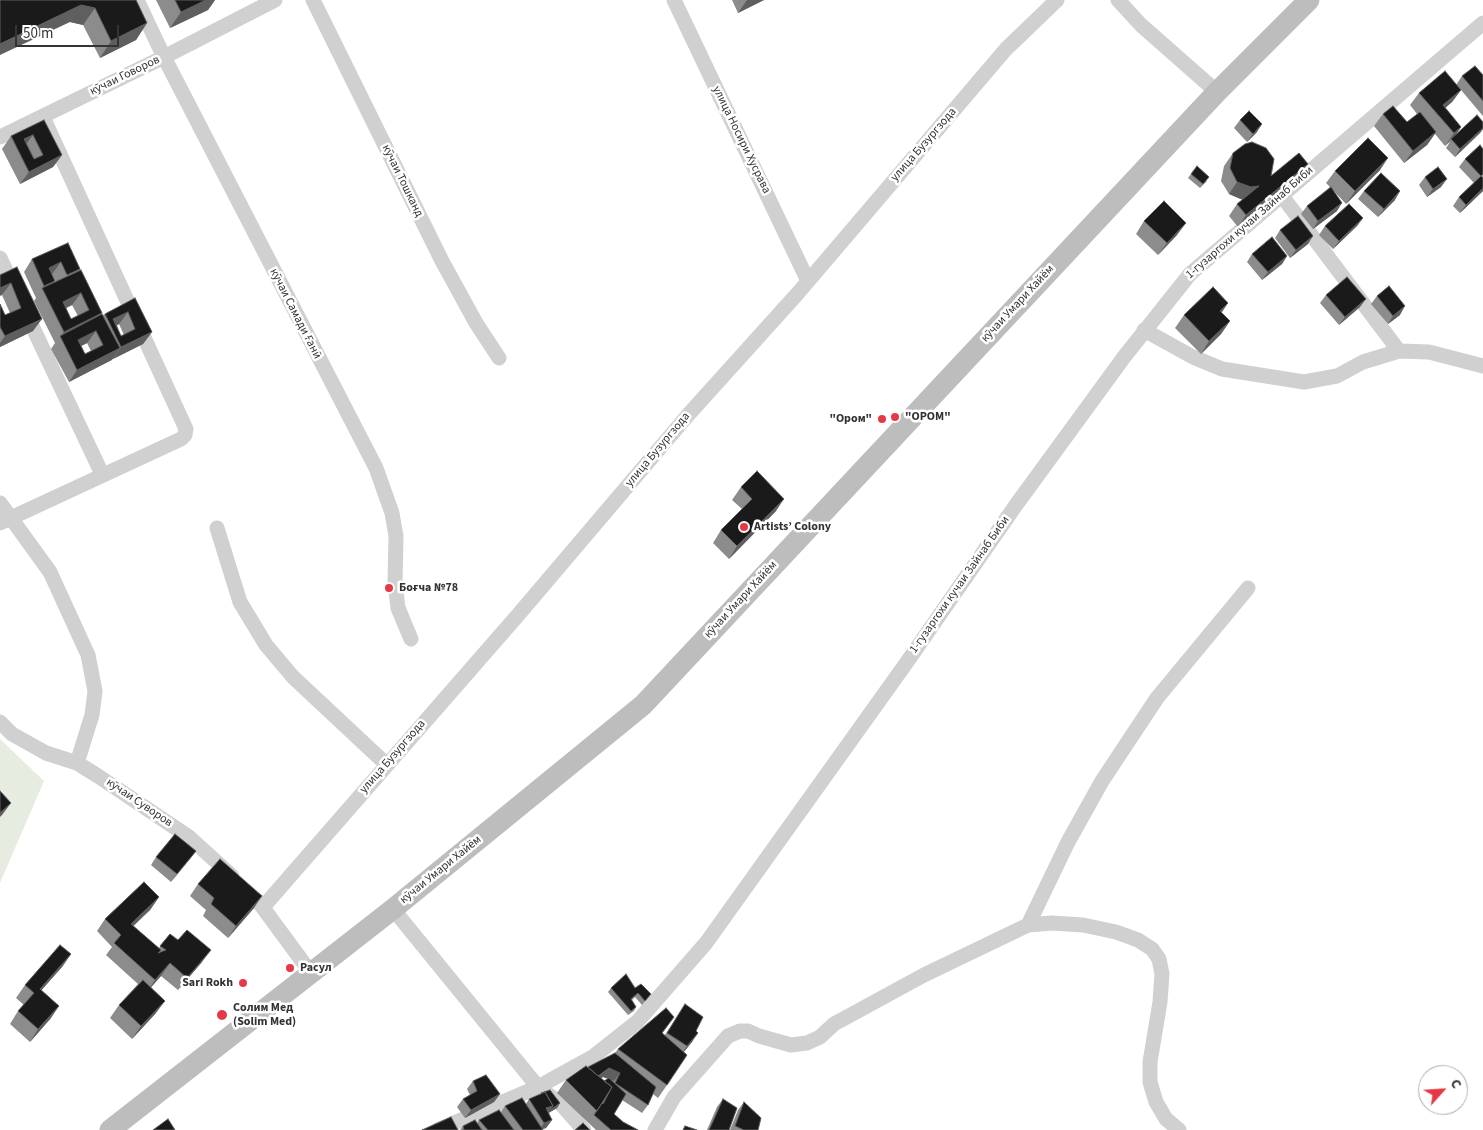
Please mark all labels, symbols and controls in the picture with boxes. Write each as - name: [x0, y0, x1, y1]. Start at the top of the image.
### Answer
- scale bar: [18, 15, 121, 47]
- text: 50 m: [23, 23, 53, 44]
- street label: кӯчаи Говоров: [88, 53, 162, 99]
- street label: улица Носири Хусрава: [709, 84, 773, 196]
- street label: улица Бузургзода: [888, 105, 960, 185]
- street label: кӯчаи Тошканд: [378, 142, 426, 220]
- street label: 1-гузаргохи кучаи Зайнаб Биби: [1183, 164, 1317, 282]
- street label: кӯчаи Умари Хайём: [978, 262, 1058, 346]
- street label: кӯчаи Самади Ғанӣ: [266, 266, 324, 362]
- street label: улица Бузургзода: [623, 410, 693, 490]
- place label: "OPOM": [905, 410, 951, 424]
- marker: "OPOM": [889, 411, 901, 423]
- place label: "Oром": [829, 412, 872, 426]
- marker: "Oром": [876, 413, 888, 425]
- street label: 1-гузаргохи кучаи Зайнаб Биби: [907, 514, 1013, 656]
- place label: Artists’ Colony: [754, 520, 831, 534]
- marker: Artists’ Colony: [738, 521, 750, 533]
- street label: кӯчаи Умари Хайём: [701, 558, 781, 642]
- place label: Боғча №78: [399, 581, 458, 595]
- marker: Боғча №78: [383, 582, 395, 594]
- street label: улица Бузургзода: [357, 717, 429, 797]
- street label: кӯчаи Суворов: [103, 776, 175, 830]
- street label: кӯчаи Умари Хайём: [397, 833, 485, 907]
- place label: Расул: [300, 961, 332, 975]
- marker: Расул: [284, 962, 296, 974]
- place label: Sari Rokh: [182, 976, 233, 990]
- marker: Sari Rokh: [237, 977, 249, 989]
- place label: Солим Мед (Solim Med): [233, 1001, 296, 1029]
- marker: Солим Мед (Solim Med): [215, 1008, 229, 1022]
- north arrow: [1418, 1065, 1468, 1115]
- text: С: [1445, 1076, 1466, 1092]

